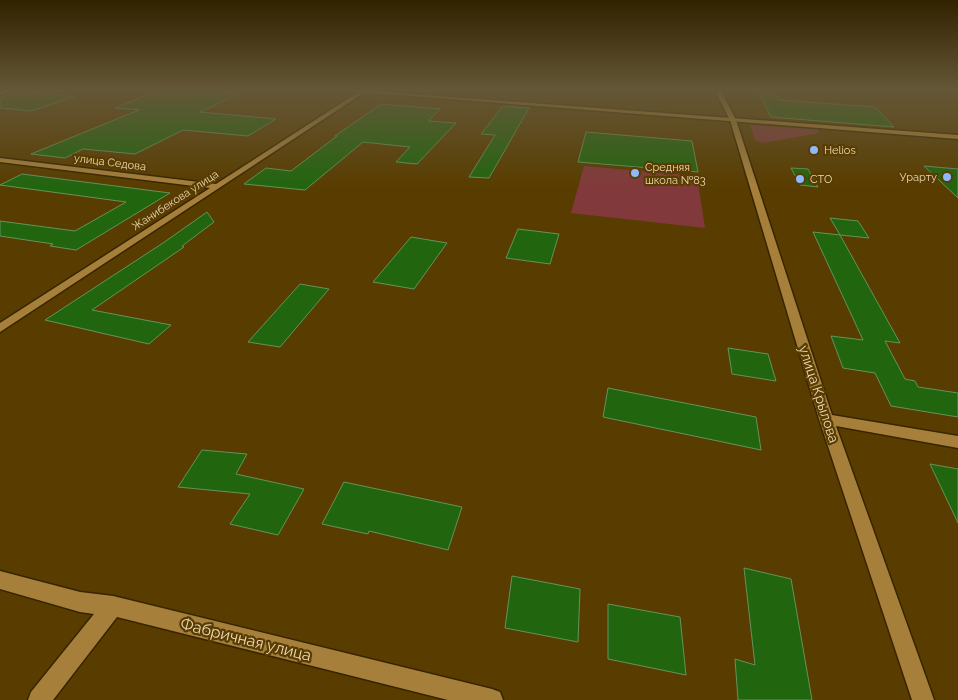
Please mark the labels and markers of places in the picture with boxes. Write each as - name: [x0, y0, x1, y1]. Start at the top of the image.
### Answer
- marker: Helios: [808, 144, 820, 156]
- place label: Helios: [824, 144, 856, 157]
- place label: Средняя школа №83: [645, 161, 706, 187]
- marker: Средняя школа №83: [629, 167, 641, 179]
- place label: Урарту: [899, 171, 937, 184]
- marker: Урарту: [941, 171, 953, 183]
- marker: СТО: [794, 173, 806, 185]
- place label: СТО: [810, 173, 832, 186]

